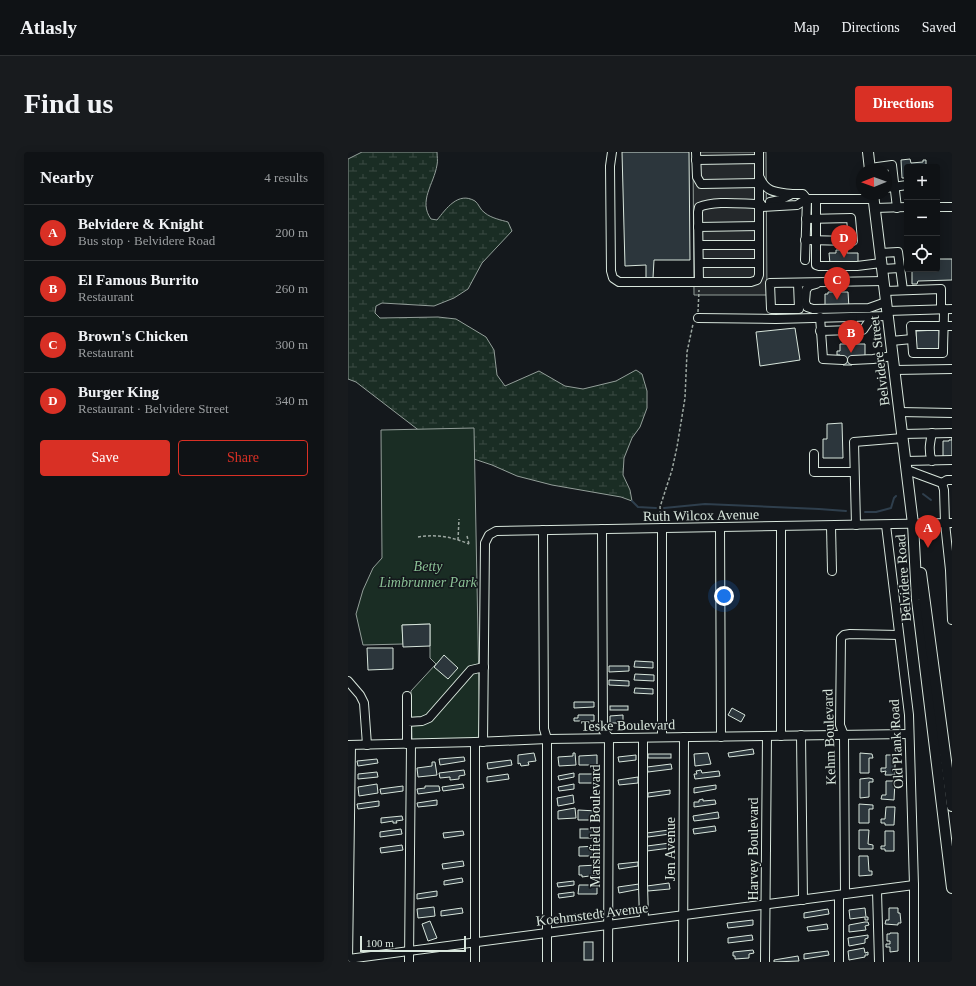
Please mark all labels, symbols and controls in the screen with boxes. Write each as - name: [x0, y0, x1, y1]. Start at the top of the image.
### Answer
- text: Atlasly: [20, 17, 77, 38]
- text: Map: [794, 20, 819, 35]
- text: Directions: [841, 20, 900, 35]
- text: Saved: [922, 20, 956, 35]
- button: Directions: [855, 86, 952, 122]
- text: Find us: [24, 88, 114, 119]
- north arrow: [856, 164, 892, 200]
- map controls: [904, 164, 940, 272]
- button: +: [904, 164, 940, 200]
- text: Nearby: [40, 168, 94, 187]
- text: 4 results: [264, 170, 308, 185]
- button: −: [904, 200, 940, 236]
- text: Belvidere & Knight: [78, 216, 204, 232]
- text: A: [48, 225, 58, 240]
- text: 200 m: [275, 225, 308, 240]
- pin: D: [831, 225, 857, 258]
- text: Bus stop · Belvidere Road: [78, 233, 215, 248]
- button: locate: [904, 236, 940, 272]
- pin: C: [824, 267, 850, 300]
- text: El Famous Burrito: [78, 272, 199, 288]
- text: B: [49, 281, 57, 296]
- text: 260 m: [275, 281, 308, 296]
- text: Restaurant: [78, 289, 134, 304]
- street label: Belvidere Street: [867, 315, 892, 407]
- pin: B: [838, 320, 864, 353]
- text: Brown's Chicken: [78, 328, 188, 344]
- text: C: [48, 337, 58, 352]
- text: 300 m: [275, 337, 308, 352]
- text: Restaurant: [78, 345, 134, 360]
- text: Burger King: [78, 384, 159, 400]
- text: D: [48, 393, 58, 408]
- text: 340 m: [275, 393, 308, 408]
- text: Restaurant · Belvidere Street: [78, 401, 229, 416]
- button: Save: [40, 440, 170, 476]
- button: Share: [178, 440, 308, 476]
- street label: Ruth Wilcox Avenue: [643, 507, 759, 524]
- pin: A: [915, 515, 941, 548]
- street label: Belvidere Road: [893, 534, 914, 622]
- park label: Betty Limbrunner Park: [378, 559, 478, 590]
- your location: [714, 586, 734, 606]
- street label: Kehm Boulevard: [820, 689, 839, 785]
- street label: Old Plank Road: [887, 699, 906, 789]
- street label: Teske Boulevard: [581, 717, 675, 734]
- street label: Marshfield Boulevard: [588, 764, 603, 888]
- street label: Harvey Boulevard: [746, 797, 761, 901]
- street label: Jen Avenue: [663, 817, 678, 881]
- street label: Koehmstedt Avenue: [535, 900, 649, 929]
- scale bar: [360, 934, 466, 953]
- text: 100 m: [366, 937, 394, 949]

